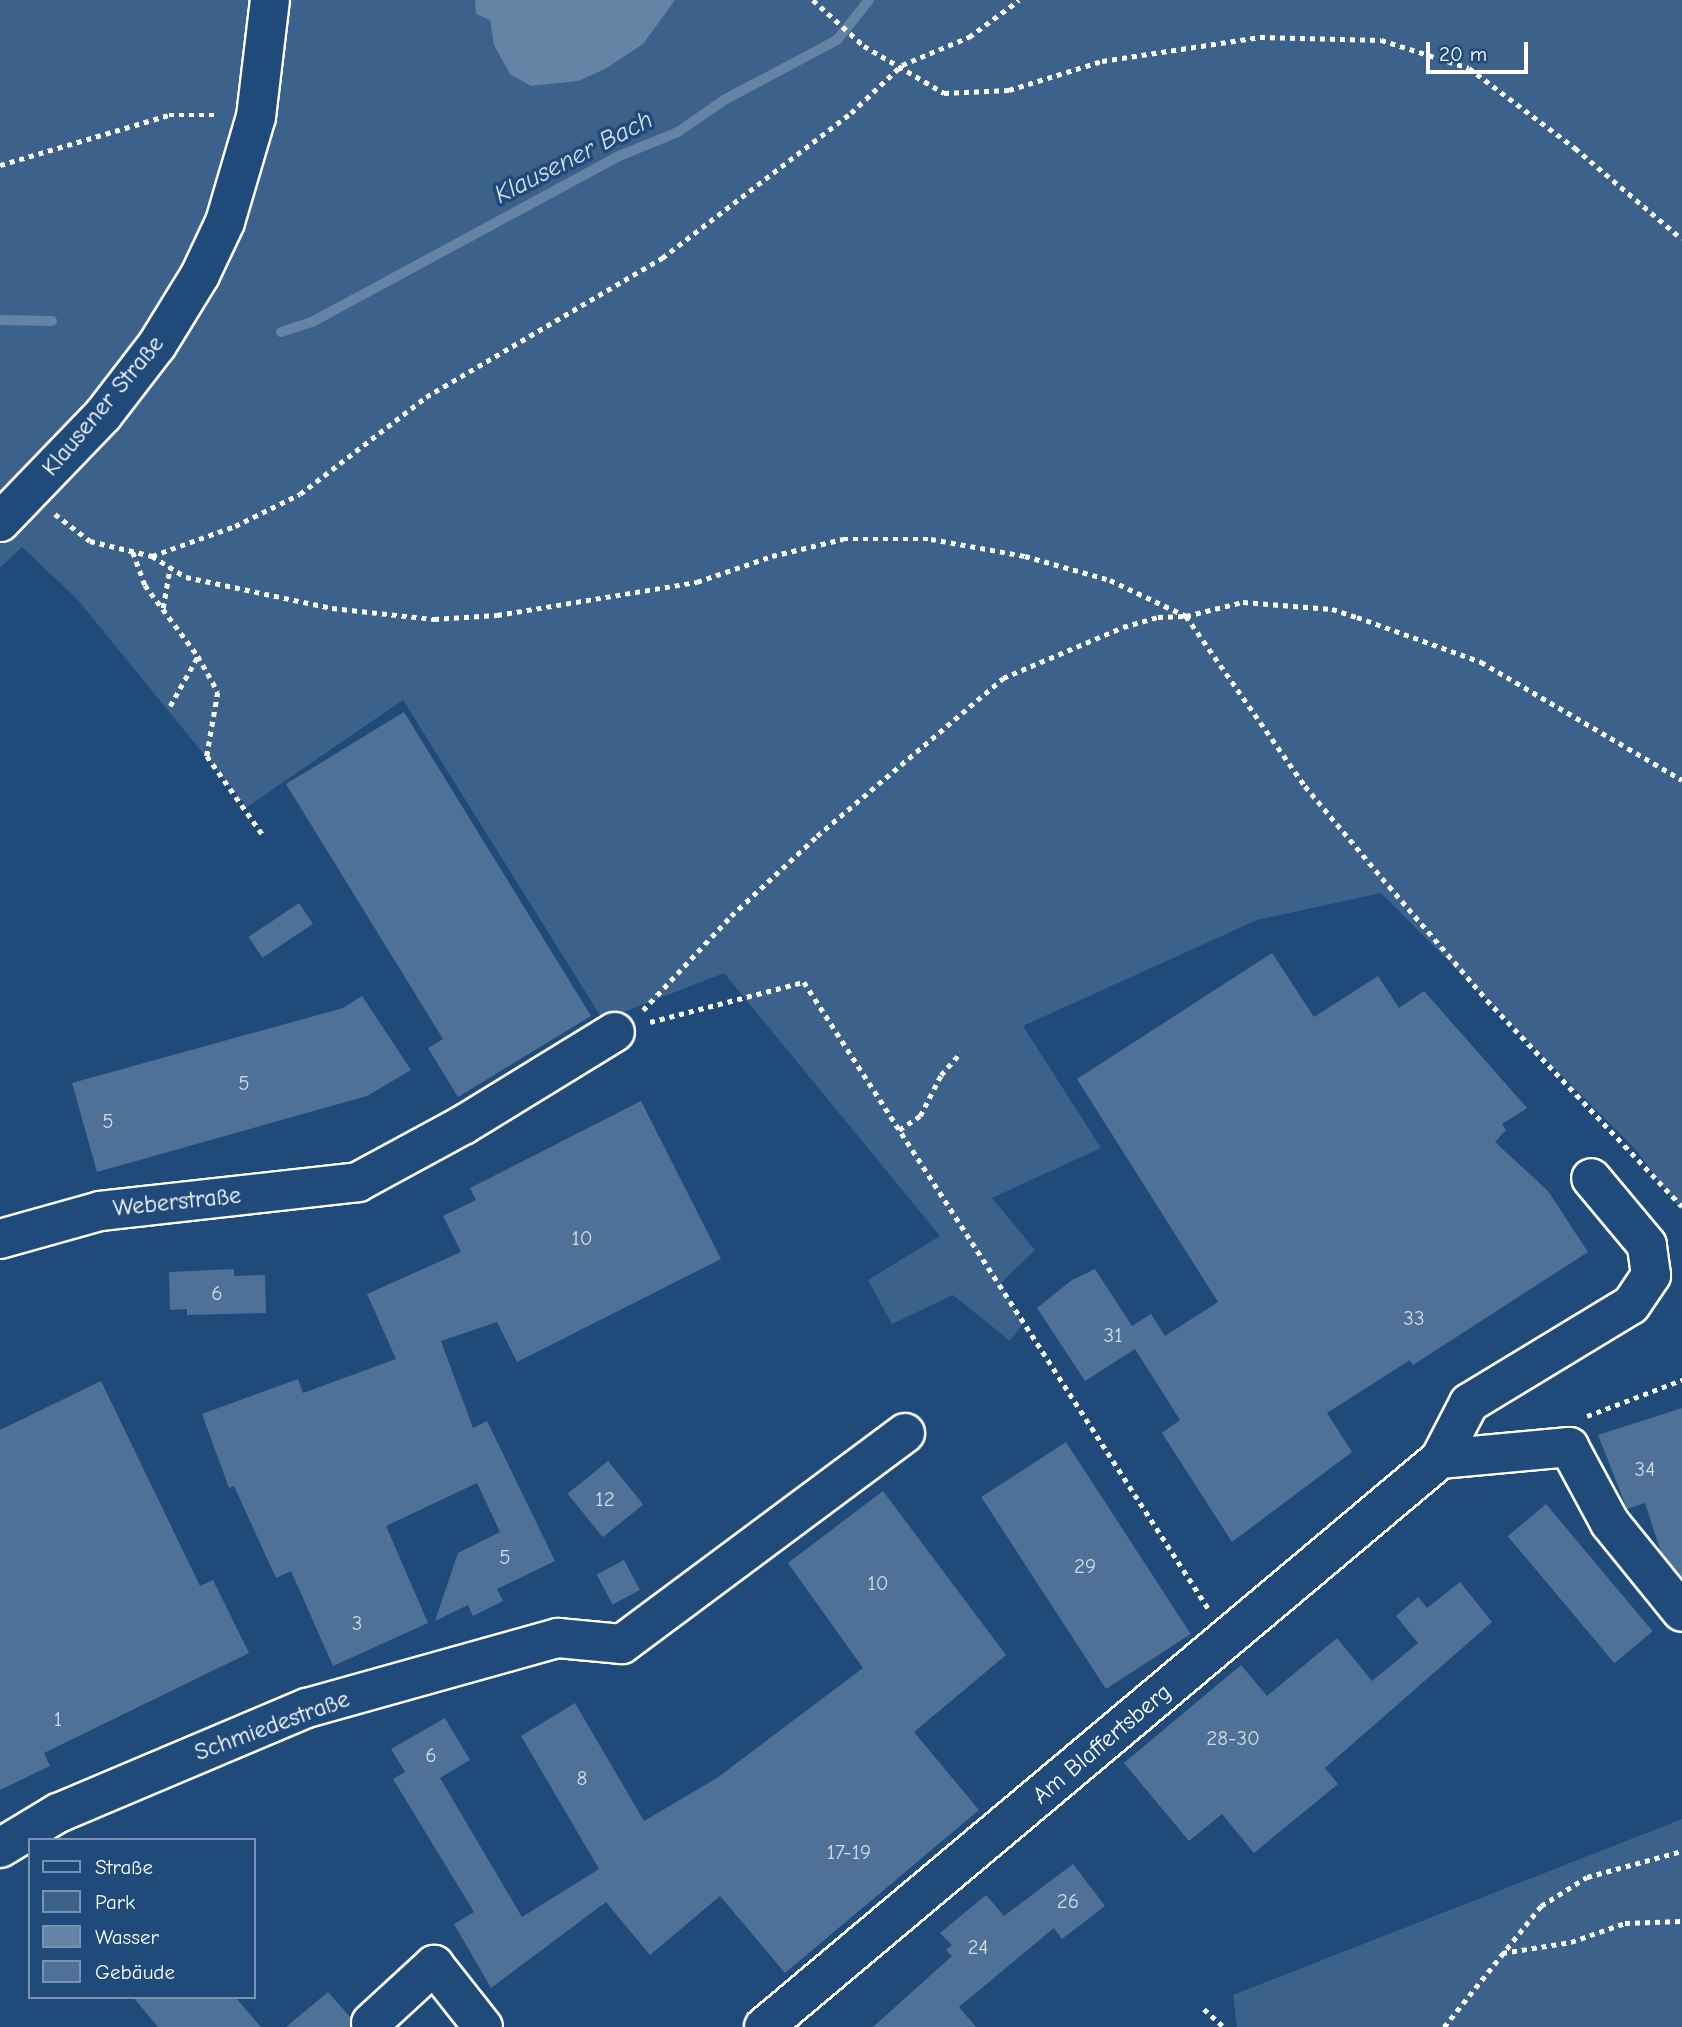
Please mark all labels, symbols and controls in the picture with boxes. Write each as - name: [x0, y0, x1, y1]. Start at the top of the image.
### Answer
- scale bar: [1430, 28, 1532, 72]
- text: 20 m: [1439, 42, 1487, 66]
- water label: Klausener Bach: [490, 105, 658, 211]
- street label: Klausener Straße: [36, 330, 170, 482]
- house number: 5: [238, 1070, 250, 1096]
- house number: 5: [102, 1108, 114, 1134]
- street label: Weberstraße: [112, 1181, 242, 1223]
- house number: 10: [571, 1225, 593, 1251]
- house number: 6: [211, 1280, 223, 1306]
- house number: 33: [1403, 1305, 1425, 1331]
- house number: 31: [1104, 1322, 1122, 1348]
- house number: 34: [1635, 1456, 1655, 1482]
- house number: 12: [595, 1486, 615, 1512]
- house number: 5: [499, 1544, 511, 1570]
- house number: 29: [1074, 1553, 1096, 1579]
- house number: 10: [867, 1570, 889, 1596]
- house number: 3: [352, 1610, 362, 1636]
- street label: Am Blaffertsberg: [1027, 1678, 1177, 1810]
- street label: Schmiedestraße: [191, 1685, 353, 1767]
- house number: 1: [54, 1706, 62, 1732]
- house number: 28-30: [1206, 1725, 1260, 1751]
- house number: 6: [425, 1742, 437, 1768]
- house number: 8: [577, 1765, 587, 1791]
- legend: [28, 1838, 256, 1999]
- house number: 17-19: [827, 1839, 871, 1865]
- text: Straße: [95, 1855, 153, 1879]
- house number: 26: [1057, 1888, 1079, 1914]
- text: Park: [95, 1890, 135, 1914]
- text: Wasser: [95, 1925, 159, 1949]
- house number: 24: [967, 1934, 989, 1960]
- text: Gebäude: [95, 1960, 175, 1984]

